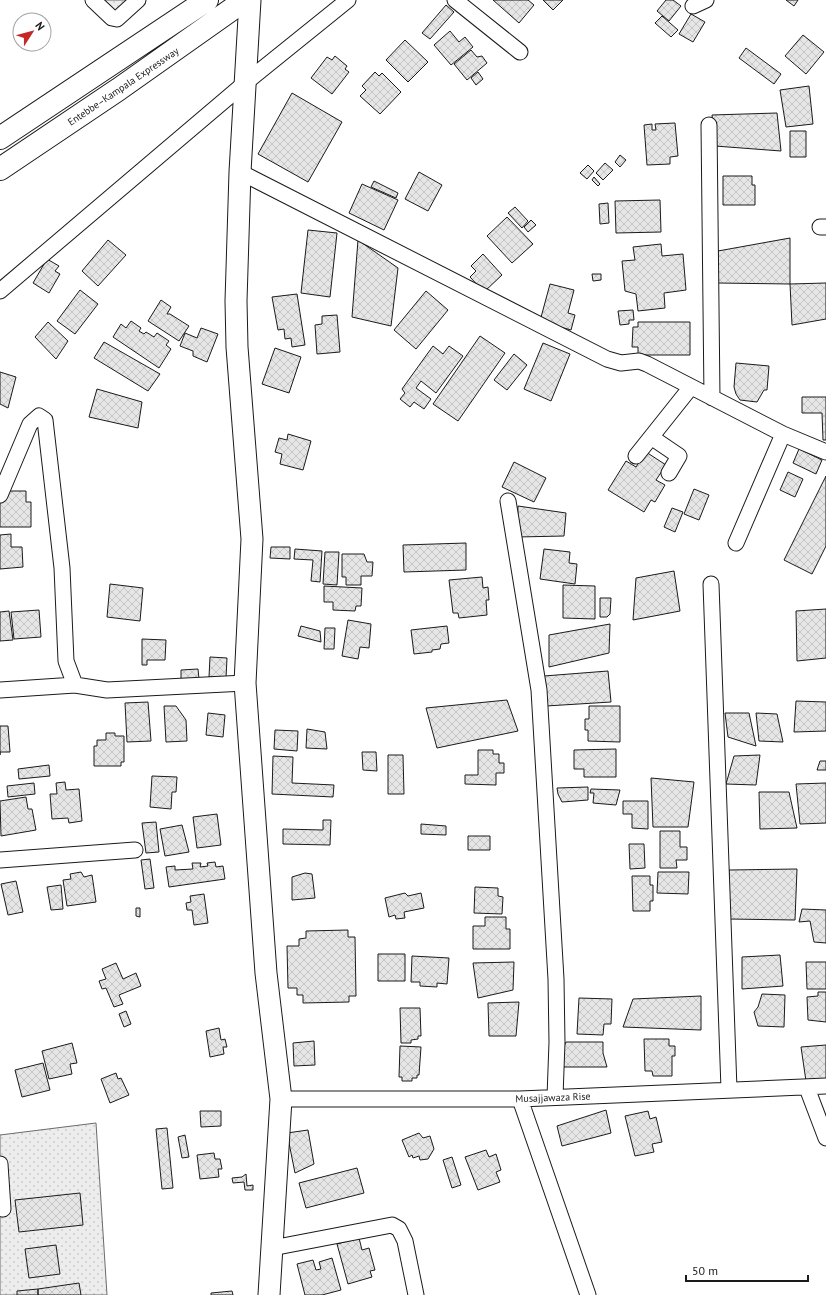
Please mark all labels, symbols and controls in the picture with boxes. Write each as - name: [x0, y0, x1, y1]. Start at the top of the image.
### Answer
- north arrow: [12, 12, 52, 52]
- text: N: [32, 19, 48, 33]
- street label: Entebbe–Kampala Expressway: [65, 44, 182, 129]
- street label: Musajjawaza Rise: [515, 1090, 591, 1105]
- scale bar: [686, 1257, 808, 1283]
- text: 50 m: [692, 1263, 718, 1278]

